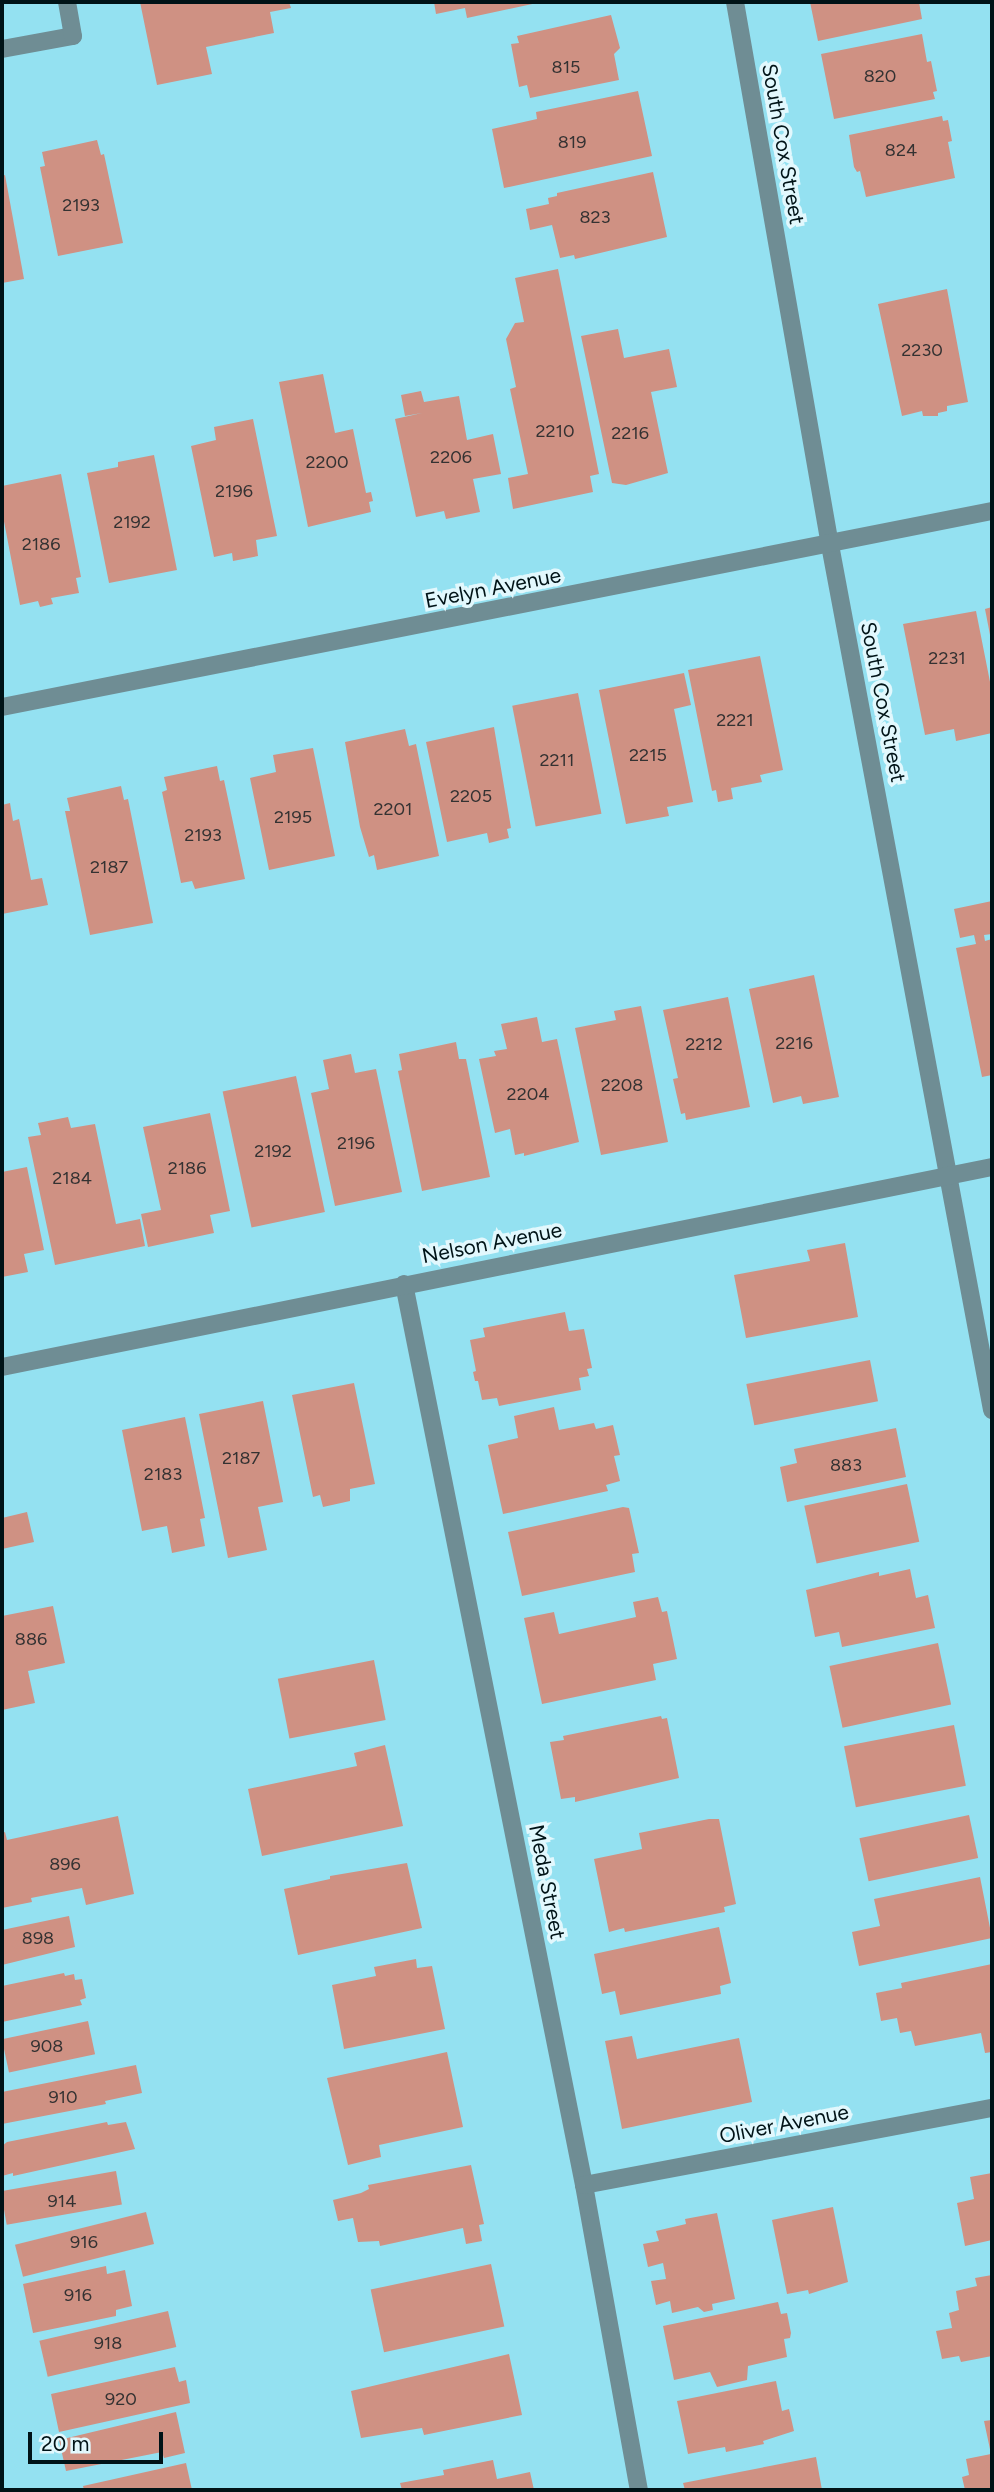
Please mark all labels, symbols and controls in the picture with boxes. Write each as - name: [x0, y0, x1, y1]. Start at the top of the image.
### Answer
- house number: 815: [552, 56, 580, 78]
- street label: South Cox Street: [756, 62, 810, 226]
- house number: 820: [864, 65, 896, 87]
- house number: 819: [558, 131, 586, 153]
- house number: 824: [885, 139, 917, 161]
- house number: 2193: [62, 194, 100, 216]
- house number: 823: [580, 206, 610, 228]
- house number: 2230: [901, 339, 943, 361]
- house number: 2210: [535, 420, 575, 442]
- house number: 2216: [611, 422, 649, 444]
- house number: 2206: [430, 446, 472, 468]
- house number: 2200: [305, 451, 349, 473]
- house number: 2196: [215, 480, 253, 502]
- house number: 2192: [113, 511, 151, 533]
- house number: 2186: [22, 533, 60, 555]
- street label: Evelyn Avenue: [423, 562, 563, 614]
- street label: South Cox Street: [855, 620, 911, 784]
- house number: 2231: [928, 647, 966, 669]
- house number: 2221: [716, 709, 754, 731]
- house number: 2215: [629, 744, 667, 766]
- house number: 2211: [540, 749, 574, 771]
- house number: 2205: [450, 785, 492, 807]
- house number: 2201: [373, 798, 413, 820]
- house number: 2195: [274, 806, 312, 828]
- house number: 2193: [184, 824, 222, 846]
- house number: 2187: [90, 856, 128, 878]
- house number: 2216: [775, 1032, 813, 1054]
- house number: 2212: [685, 1033, 723, 1055]
- house number: 2208: [601, 1074, 643, 1096]
- house number: 2204: [507, 1083, 549, 1105]
- house number: 2196: [337, 1132, 375, 1154]
- house number: 2192: [254, 1140, 292, 1162]
- house number: 2186: [168, 1157, 206, 1179]
- house number: 2184: [52, 1167, 92, 1189]
- street label: Nelson Avenue: [420, 1217, 564, 1269]
- house number: 2187: [222, 1447, 260, 1469]
- house number: 883: [830, 1454, 862, 1476]
- house number: 2183: [144, 1463, 182, 1485]
- house number: 886: [15, 1628, 47, 1650]
- street label: Meda Street: [524, 1823, 570, 1941]
- house number: 896: [49, 1853, 81, 1875]
- house number: 898: [22, 1927, 54, 1949]
- house number: 908: [31, 2035, 63, 2057]
- house number: 910: [48, 2086, 78, 2108]
- street label: Oliver Avenue: [717, 2099, 851, 2149]
- house number: 914: [48, 2190, 76, 2212]
- house number: 916: [70, 2231, 98, 2253]
- house number: 916: [64, 2284, 92, 2306]
- house number: 918: [94, 2332, 122, 2354]
- house number: 920: [105, 2388, 137, 2410]
- scale bar: [32, 2418, 166, 2462]
- text: 20 m: [41, 2431, 89, 2456]

